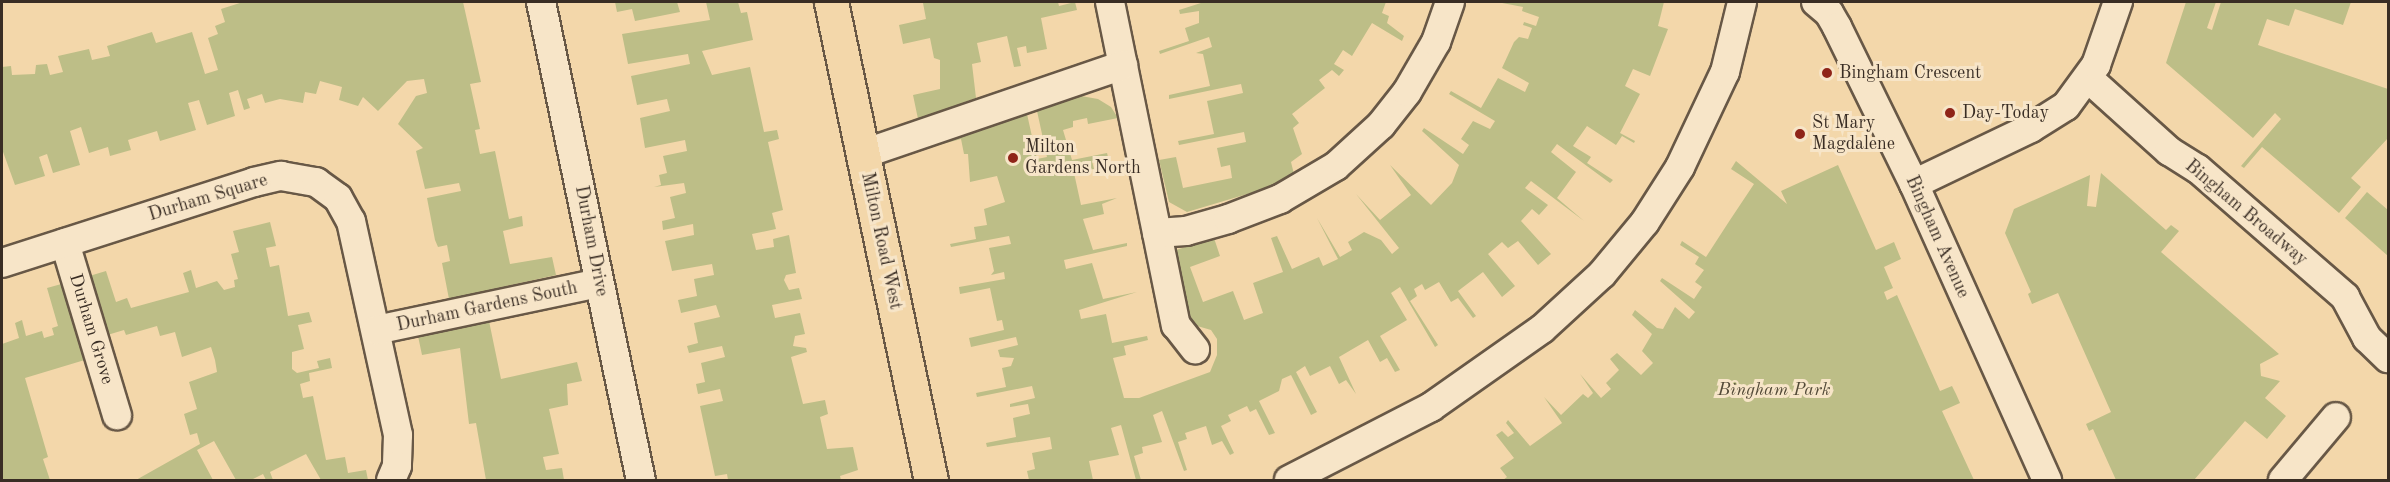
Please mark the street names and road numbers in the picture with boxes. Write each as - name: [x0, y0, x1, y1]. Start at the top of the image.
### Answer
- street label: Bingham Broadway: [2180, 155, 2312, 271]
- street label: Durham Square: [146, 170, 270, 226]
- street label: Milton Road West: [856, 170, 906, 312]
- street label: Bingham Avenue: [1900, 172, 1974, 302]
- street label: Durham Drive: [570, 184, 612, 298]
- street label: Durham Grove: [64, 271, 118, 387]
- street label: Durham Gardens South: [395, 277, 579, 337]

